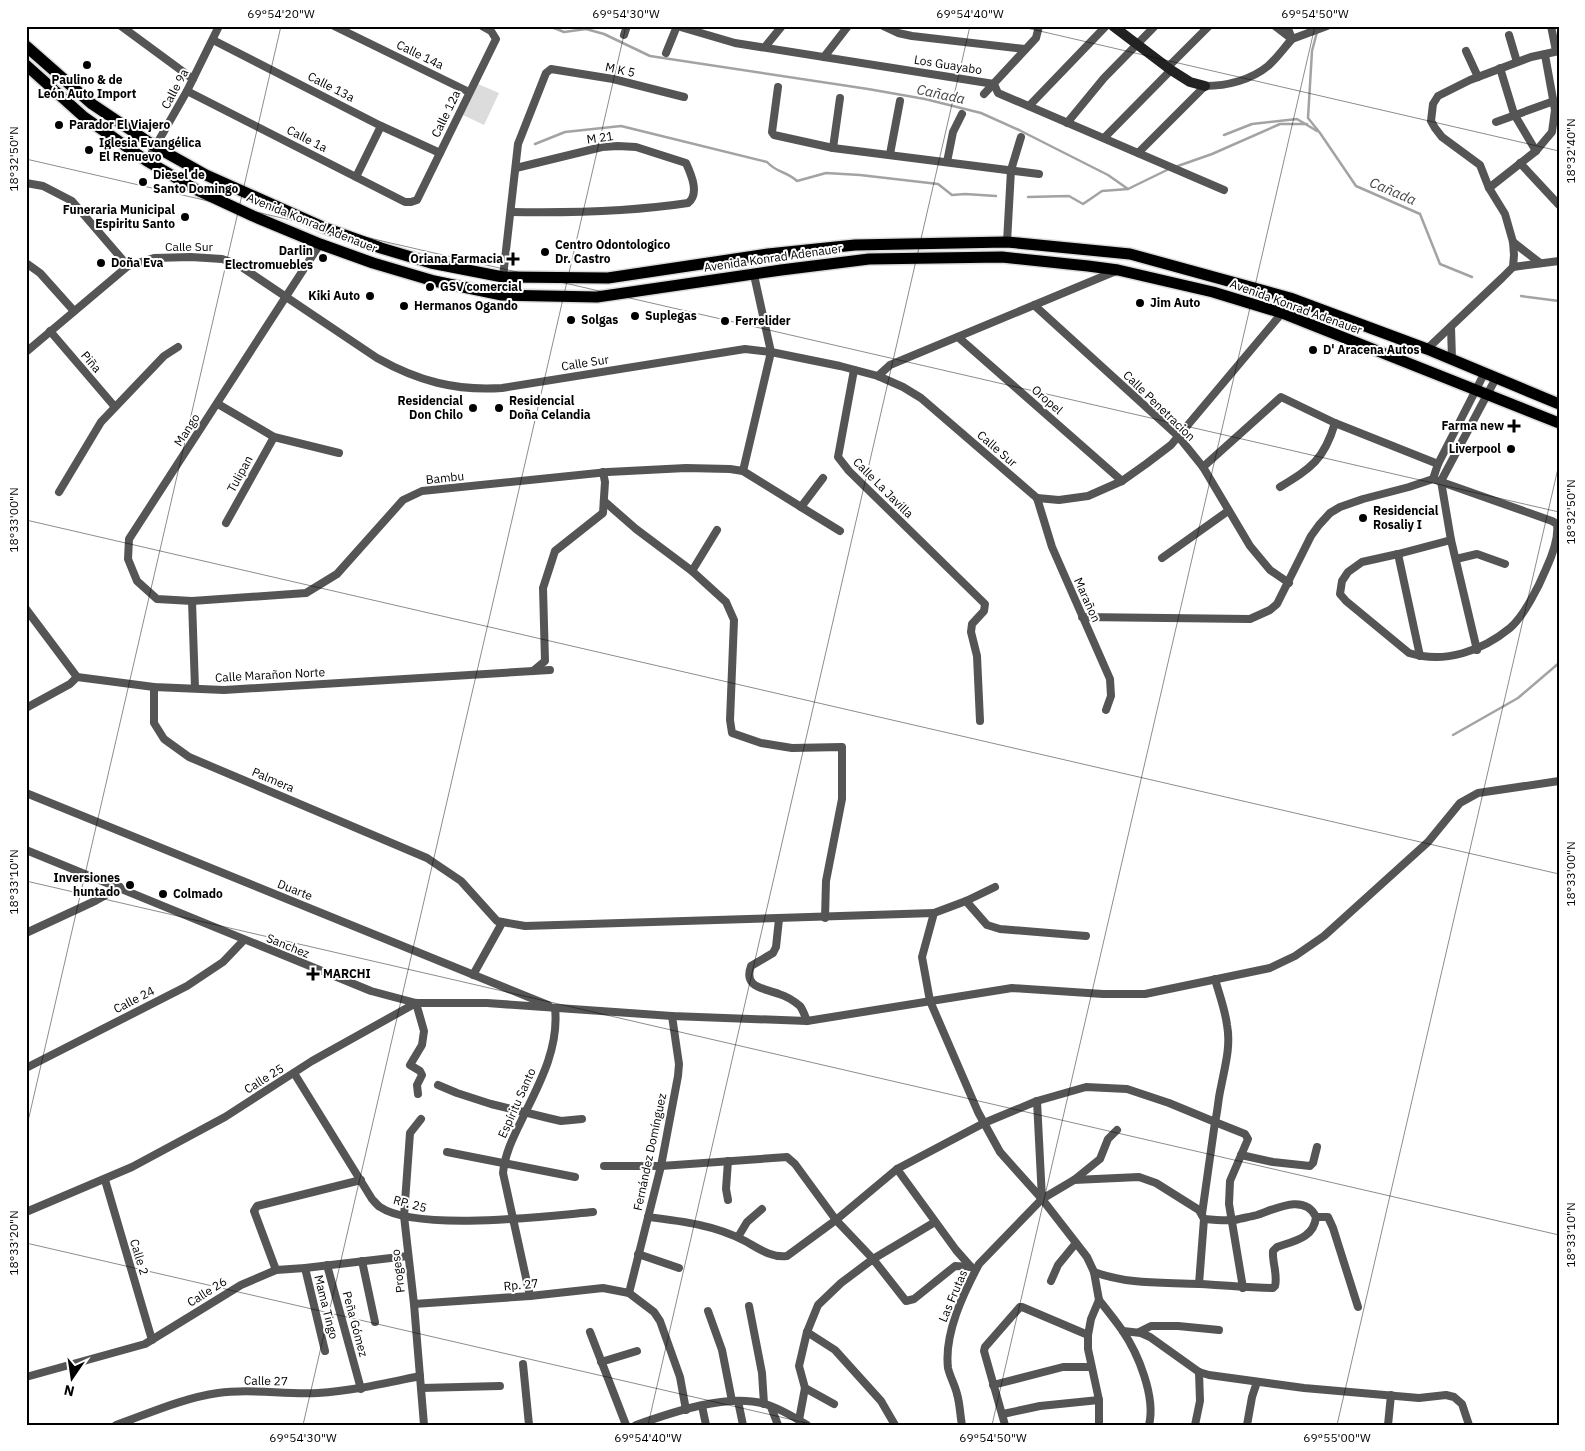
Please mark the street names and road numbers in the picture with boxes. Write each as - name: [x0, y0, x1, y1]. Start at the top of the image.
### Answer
- street label: Calle 14a: [394, 37, 447, 73]
- street label: Los Guayabo: [913, 52, 983, 77]
- street label: M K 5: [604, 59, 636, 80]
- street label: Calle 9a: [158, 66, 192, 111]
- street label: Calle 13a: [305, 68, 358, 105]
- street label: Calle 12a: [428, 87, 464, 140]
- street label: Calle 1a: [285, 122, 330, 155]
- street label: M 21: [586, 128, 614, 147]
- street label: Avenida Konrad Adenauer: [245, 189, 380, 256]
- street label: Calle Sur: [165, 239, 214, 254]
- street label: Avenida Konrad Adenauer: [703, 240, 844, 275]
- street label: Avenida Konrad Adenauer: [1228, 276, 1365, 338]
- street label: Piña: [78, 348, 105, 376]
- street label: Calle Sur: [560, 351, 610, 374]
- street label: Calle Penetracion: [1120, 367, 1198, 444]
- street label: Oropel: [1029, 382, 1066, 417]
- street label: Mango: [170, 410, 203, 449]
- street label: Calle Sur: [974, 427, 1021, 470]
- street label: Tulipan: [223, 453, 256, 495]
- street label: Calle La Javilla: [850, 454, 917, 521]
- street label: Bambu: [425, 468, 465, 487]
- street label: Marañon: [1071, 575, 1104, 624]
- street label: Calle Marañon Norte: [215, 664, 326, 685]
- street label: Palmera: [250, 764, 297, 795]
- street label: Duarte: [275, 876, 315, 903]
- street label: Sanchez: [264, 930, 312, 961]
- street label: Calle 24: [111, 983, 157, 1016]
- street label: Calle 25: [241, 1061, 286, 1097]
- street label: Espíritu Santo: [494, 1065, 539, 1140]
- street label: Fernández Domínguez: [630, 1091, 669, 1212]
- street label: RP. 25: [392, 1192, 429, 1215]
- street label: Calle 2: [127, 1237, 152, 1277]
- street label: Progeso: [387, 1248, 408, 1294]
- street label: Las Frutas: [935, 1267, 970, 1324]
- street label: Mama Tingo: [311, 1273, 342, 1341]
- street label: Calle 26: [184, 1274, 229, 1310]
- street label: Rp. 27: [503, 1276, 539, 1293]
- street label: Peña Gómez: [340, 1289, 372, 1359]
- street label: Calle 27: [244, 1373, 288, 1388]

